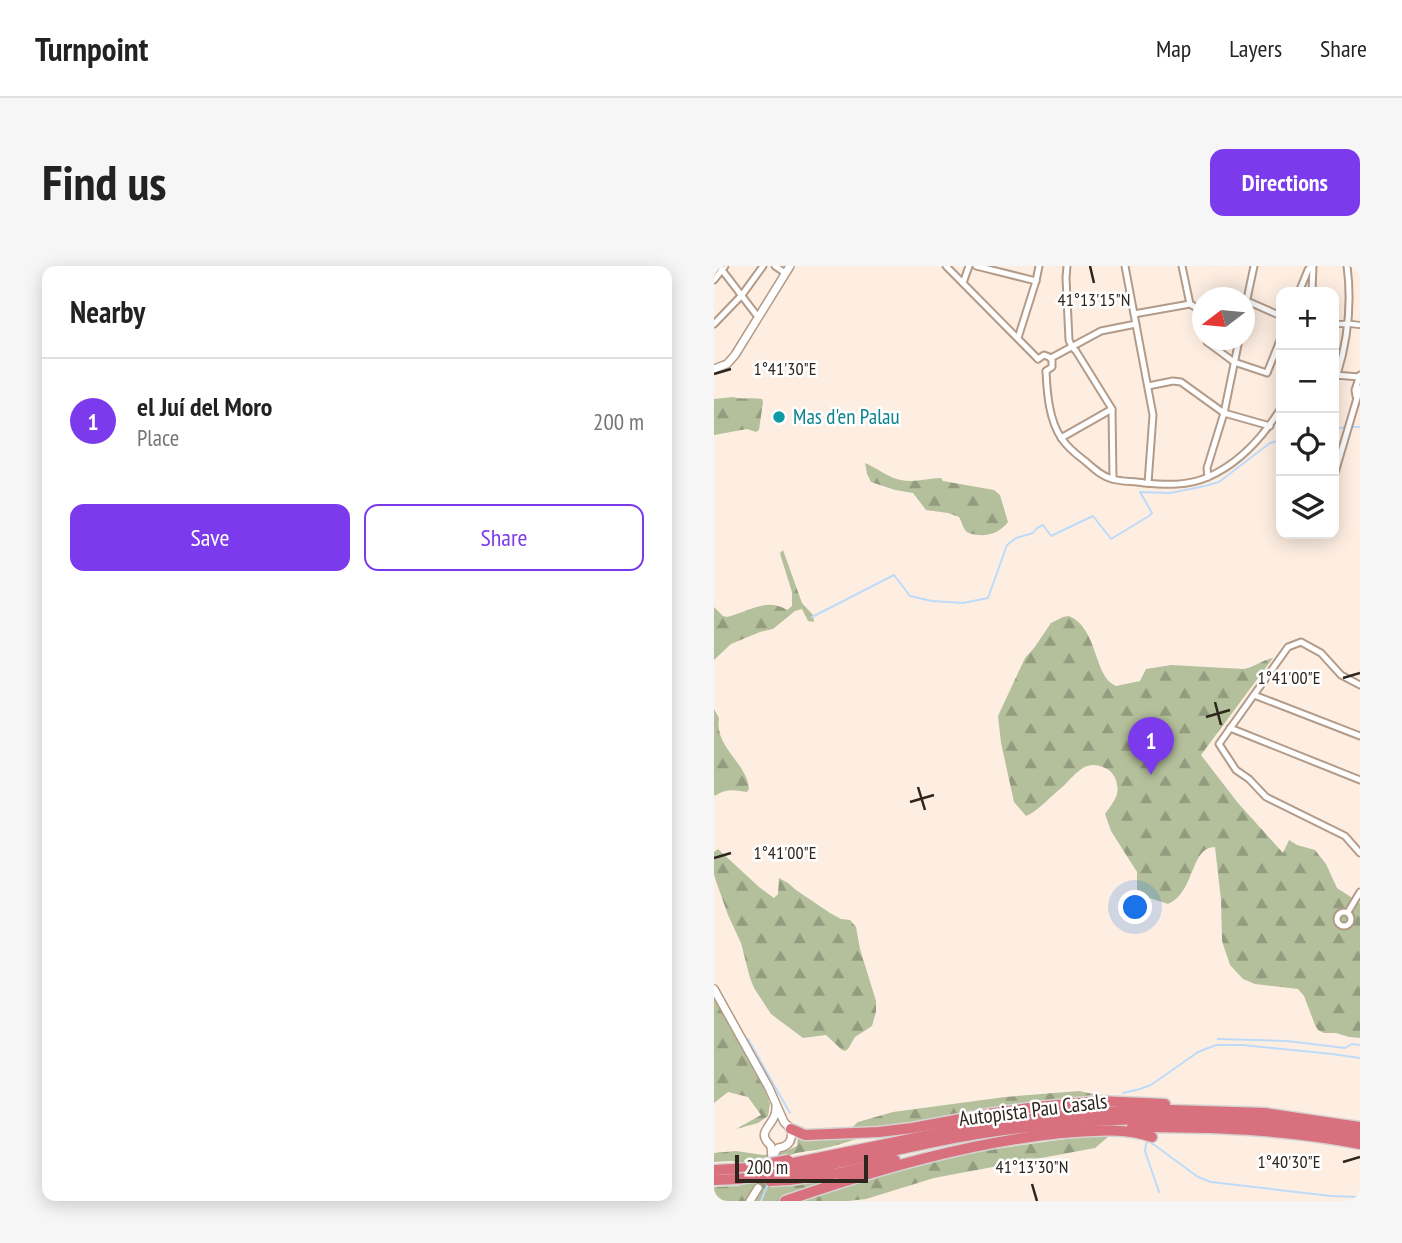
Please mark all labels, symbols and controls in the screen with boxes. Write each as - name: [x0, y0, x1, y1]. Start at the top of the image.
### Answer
- text: Turnpoint: [35, 27, 148, 70]
- text: Map: [1156, 33, 1191, 64]
- text: Layers: [1229, 33, 1282, 64]
- text: Share: [1320, 33, 1367, 64]
- button: Directions: [1210, 149, 1360, 216]
- text: Find us: [42, 150, 166, 214]
- north arrow: [1192, 287, 1255, 350]
- map controls: [1276, 287, 1339, 539]
- button: +: [1276, 287, 1339, 350]
- text: 41°13'15"N: [1058, 288, 1130, 311]
- text: Nearby: [70, 292, 145, 331]
- button: −: [1276, 350, 1339, 413]
- text: 1°41'30"E: [754, 357, 816, 380]
- text: el Juí del Moro: [137, 390, 272, 423]
- place label: Mas d'en Palau: [793, 403, 900, 430]
- text: 1: [88, 407, 99, 436]
- text: 200 m: [593, 407, 644, 436]
- marker: Mas d'en Palau: [771, 409, 787, 425]
- button: locate: [1276, 413, 1339, 476]
- text: Place: [137, 423, 179, 452]
- button: layers: [1276, 476, 1339, 539]
- button: Save: [70, 504, 350, 571]
- button: Share: [364, 504, 644, 571]
- text: 1°41'00"E: [1258, 666, 1320, 689]
- pin: 1: [1128, 717, 1174, 775]
- text: 1°41'00"E: [754, 841, 816, 864]
- your location: [1118, 890, 1152, 924]
- street label: Autopista Pau Casals: [957, 1087, 1109, 1132]
- text: 1°40'30"E: [1258, 1150, 1320, 1173]
- scale bar: [735, 1152, 868, 1184]
- text: 200 m: [746, 1155, 788, 1179]
- text: 41°13'30"N: [996, 1155, 1068, 1178]

